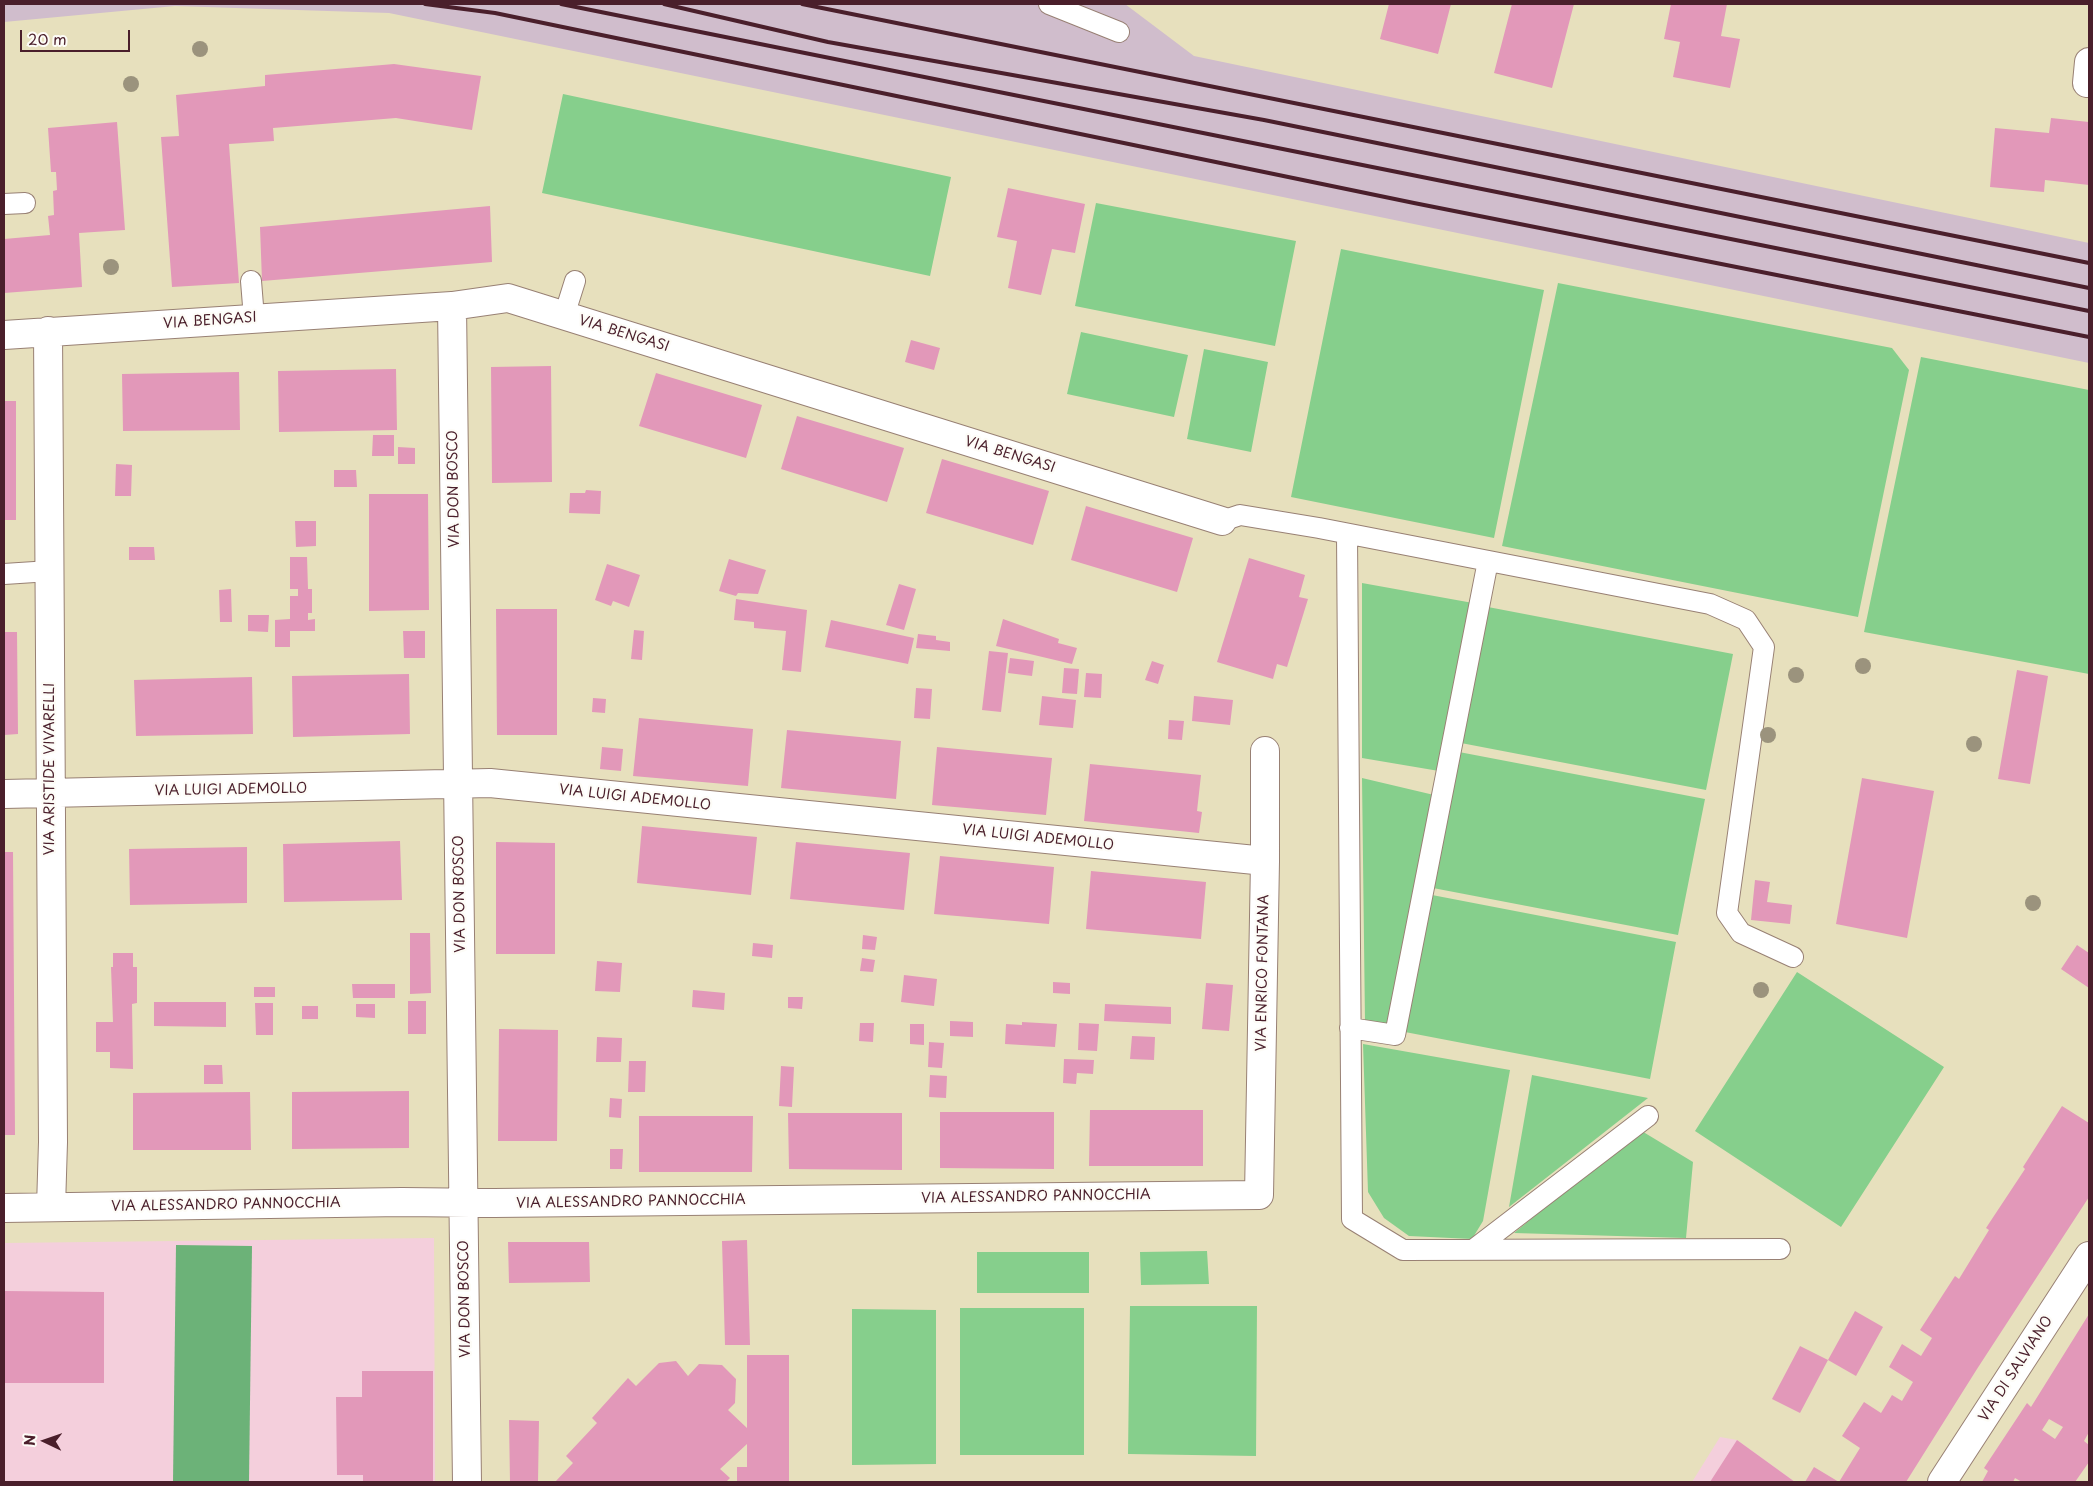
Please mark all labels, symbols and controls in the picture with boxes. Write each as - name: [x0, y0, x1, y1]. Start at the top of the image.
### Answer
- scale bar: [22, 20, 132, 52]
- text: 20 m: [28, 27, 67, 50]
- street label: VIA BENGASI: [163, 309, 257, 333]
- street label: VIA BENGASI: [577, 312, 671, 356]
- street label: VIA DON BOSCO: [445, 430, 463, 548]
- street label: VIA BENGASI: [963, 433, 1057, 477]
- street label: VIA ARISTIDE VIVARELLI: [42, 683, 58, 855]
- street label: VIA LUIGI ADEMOLLO: [155, 780, 307, 800]
- street label: VIA LUIGI ADEMOLLO: [558, 782, 712, 814]
- street label: VIA LUIGI ADEMOLLO: [961, 822, 1115, 854]
- street label: VIA DON BOSCO: [451, 835, 469, 953]
- street label: VIA ENRICO FONTANA: [1253, 894, 1273, 1052]
- street label: VIA ALESSANDRO PANNOCCHIA: [921, 1187, 1151, 1207]
- street label: VIA ALESSANDRO PANNOCCHIA: [516, 1192, 746, 1212]
- street label: VIA ALESSANDRO PANNOCCHIA: [111, 1195, 341, 1215]
- street label: VIA DON BOSCO: [456, 1240, 474, 1358]
- street label: VIA DI SALVIANO: [1976, 1313, 2056, 1425]
- north arrow: [20, 1416, 70, 1466]
- text: N: [19, 1434, 40, 1446]

